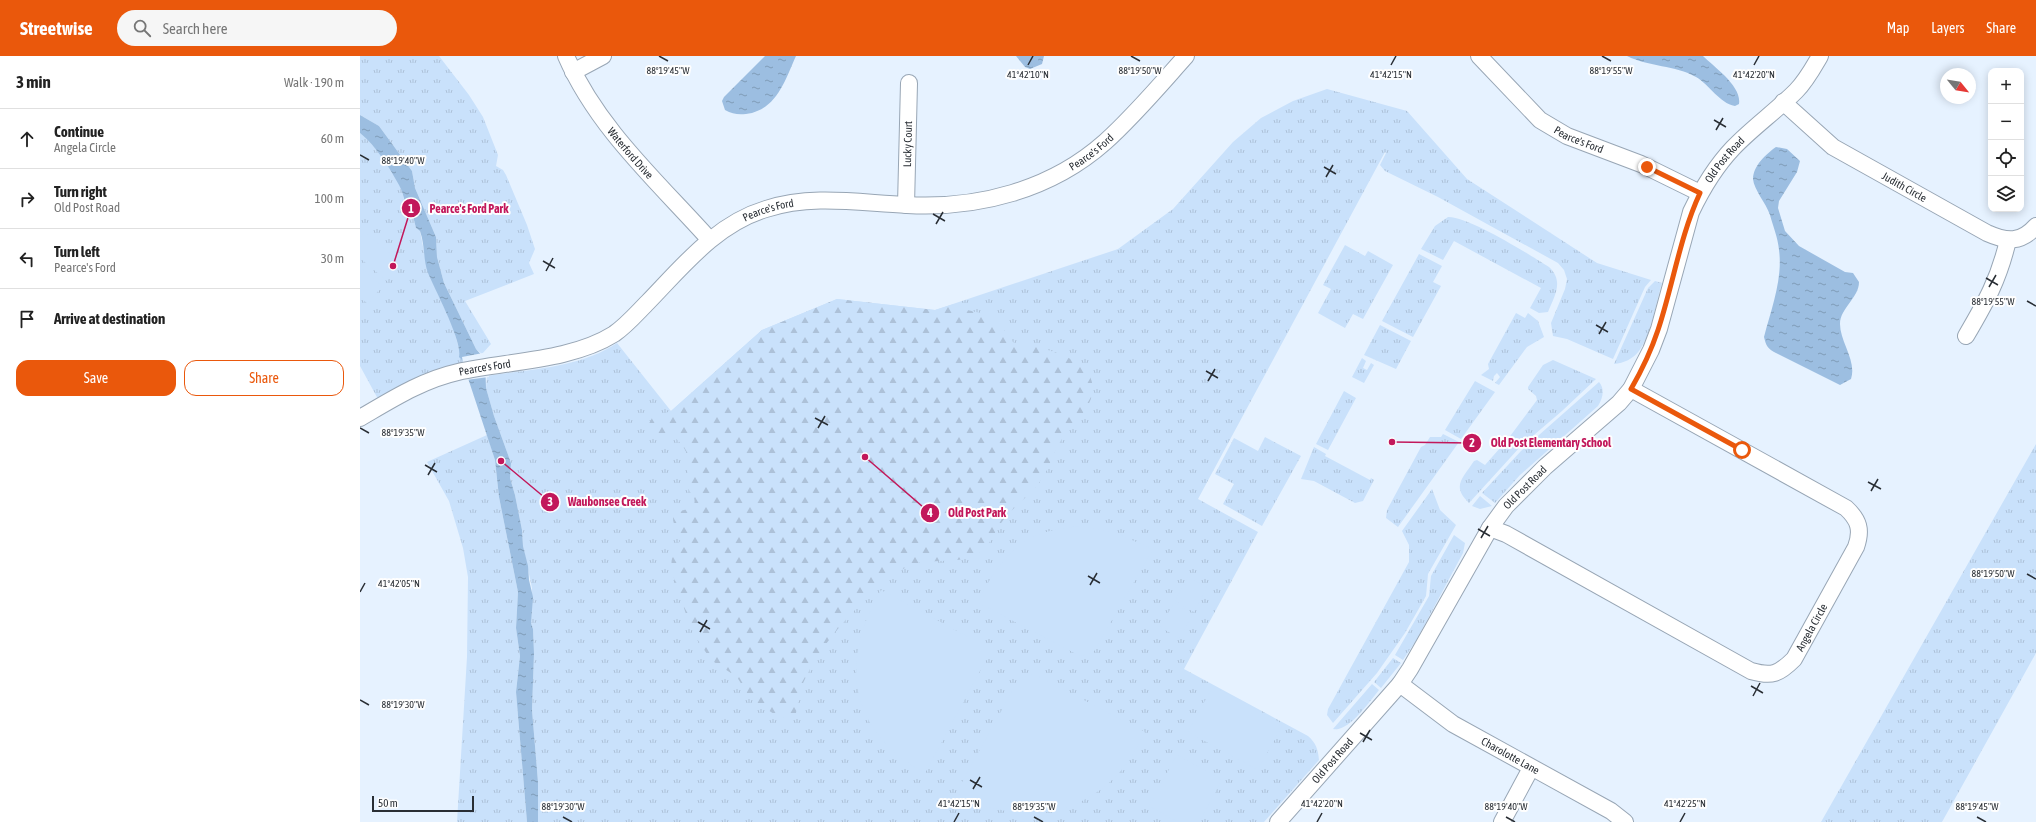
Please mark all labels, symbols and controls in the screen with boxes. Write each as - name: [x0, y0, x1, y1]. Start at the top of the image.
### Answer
- search box: [117, 10, 397, 46]
- text: Streetwise: [20, 17, 93, 39]
- icon: search: [131, 17, 153, 39]
- text: Search here: [163, 20, 227, 37]
- text: Map: [1887, 20, 1909, 36]
- text: Layers: [1931, 20, 1964, 36]
- text: Share: [1986, 20, 2016, 36]
- text: 88°19'45"W: [646, 65, 690, 76]
- text: 88°19'50"W: [1118, 65, 1162, 76]
- text: 88°19'55"W: [1589, 65, 1633, 76]
- north arrow: [1940, 68, 1976, 104]
- map controls: [1988, 68, 2024, 212]
- button: +: [1988, 68, 2024, 104]
- text: 41°42'10"N: [1007, 69, 1049, 80]
- text: 41°42'15"N: [1370, 69, 1412, 80]
- text: 41°42'20"N: [1733, 69, 1775, 80]
- text: 3 min: [16, 72, 51, 92]
- text: Walk · 190 m: [284, 75, 344, 90]
- button: −: [1988, 104, 2024, 140]
- street label: Lucky Court: [901, 121, 914, 167]
- text: Continue: [54, 123, 104, 140]
- street label: Pearce's Ford: [1552, 124, 1605, 155]
- street label: Waterford Drive: [605, 125, 656, 181]
- icon: ahead: [16, 128, 38, 150]
- text: 60 m: [321, 131, 344, 146]
- street label: Pearce's Ford: [1067, 131, 1116, 173]
- street label: Old Post Road: [1702, 134, 1747, 185]
- text: Angela Circle: [54, 140, 116, 155]
- button: locate: [1988, 140, 2024, 176]
- text: 88°19'40"W: [381, 155, 425, 166]
- route end: [1638, 158, 1656, 176]
- street label: Judith Circle: [1880, 170, 1929, 204]
- button: layers: [1988, 176, 2024, 212]
- text: Turn right: [54, 183, 107, 200]
- icon: right: [16, 188, 38, 210]
- text: 100 m: [315, 191, 344, 206]
- callout: Pearce's Ford Park: [401, 196, 516, 220]
- street label: Pearce's Ford: [741, 197, 794, 223]
- text: Old Post Road: [54, 200, 120, 215]
- text: 1: [408, 202, 414, 216]
- text: Pearce's Ford Park: [430, 202, 509, 216]
- text: Turn left: [54, 243, 100, 260]
- icon: left: [16, 248, 38, 270]
- text: 30 m: [321, 251, 344, 266]
- text: Pearce's Ford: [54, 260, 116, 275]
- text: 88°19'55"W: [1971, 296, 2015, 307]
- icon: arrive: [16, 308, 38, 330]
- text: Arrive at destination: [54, 310, 165, 327]
- street label: Pearce's Ford: [458, 357, 512, 378]
- button: Save: [16, 360, 176, 396]
- button: Share: [184, 360, 344, 396]
- text: 88°19'35"W: [381, 427, 425, 438]
- callout: Old Post Elementary School: [1462, 431, 1619, 455]
- text: 2: [1469, 436, 1475, 450]
- text: Old Post Elementary School: [1491, 436, 1612, 450]
- route start: [1733, 441, 1751, 459]
- street label: Old Post Road: [1501, 463, 1549, 511]
- callout: Waubonsee Creek: [540, 490, 655, 514]
- text: 3: [547, 495, 553, 509]
- text: Waubonsee Creek: [567, 495, 647, 509]
- callout: Old Post Park: [920, 501, 1014, 525]
- text: 4: [926, 506, 933, 520]
- text: Old Post Park: [948, 506, 1007, 520]
- text: 88°19'50"W: [1971, 568, 2015, 579]
- text: 41°42'05"N: [378, 578, 420, 589]
- street label: Angela Circle: [1794, 602, 1829, 653]
- text: 88°19'30"W: [381, 699, 425, 710]
- street label: Charolotte Lane: [1479, 735, 1542, 776]
- street label: Old Post Road: [1309, 736, 1355, 786]
- scale bar: [372, 794, 474, 813]
- text: 50 m: [378, 797, 398, 809]
- text: 41°42'15"N: [938, 798, 980, 809]
- text: 41°42'20"N: [1301, 798, 1343, 809]
- text: 41°42'25"N: [1664, 798, 1706, 809]
- text: 88°19'30"W: [541, 801, 585, 812]
- text: 88°19'35"W: [1012, 801, 1056, 812]
- text: 88°19'40"W: [1484, 801, 1528, 812]
- text: 88°19'45"W: [1955, 801, 1999, 812]

